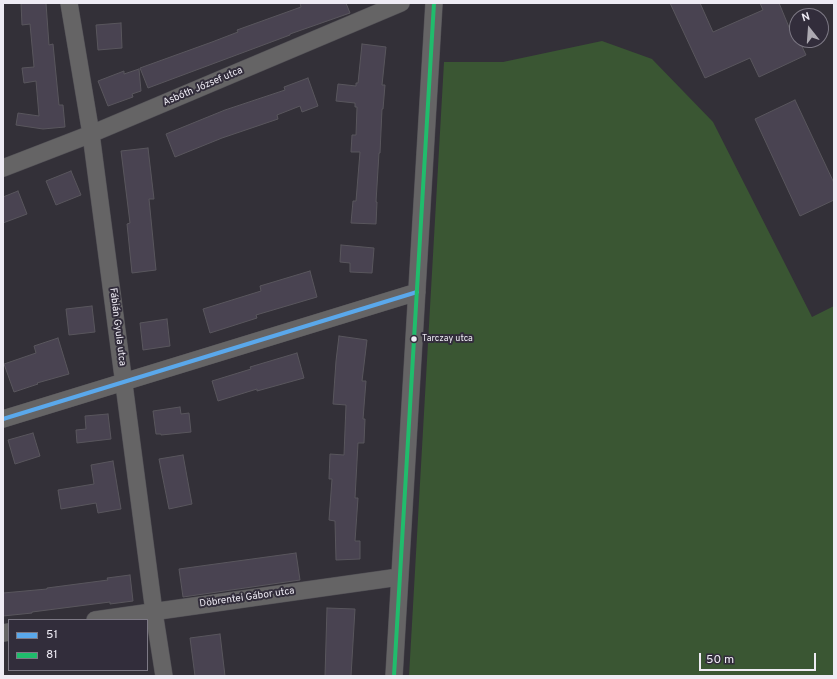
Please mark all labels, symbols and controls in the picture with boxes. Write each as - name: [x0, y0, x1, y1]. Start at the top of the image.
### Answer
- north arrow: [789, 8, 829, 48]
- text: N: [800, 10, 812, 25]
- street label: Asbóth József utca: [161, 65, 245, 109]
- street label: Fábián Gyula utca: [106, 287, 128, 367]
- marker: Tarczay utca: [409, 334, 419, 344]
- place label: Tarczay utca: [422, 334, 473, 344]
- street label: Döbrentei Gábor utca: [199, 585, 295, 611]
- legend: [8, 619, 148, 671]
- text: 51: [46, 627, 58, 643]
- scale bar: [701, 645, 818, 671]
- text: 81: [46, 647, 58, 663]
- text: 50 m: [706, 652, 734, 668]

